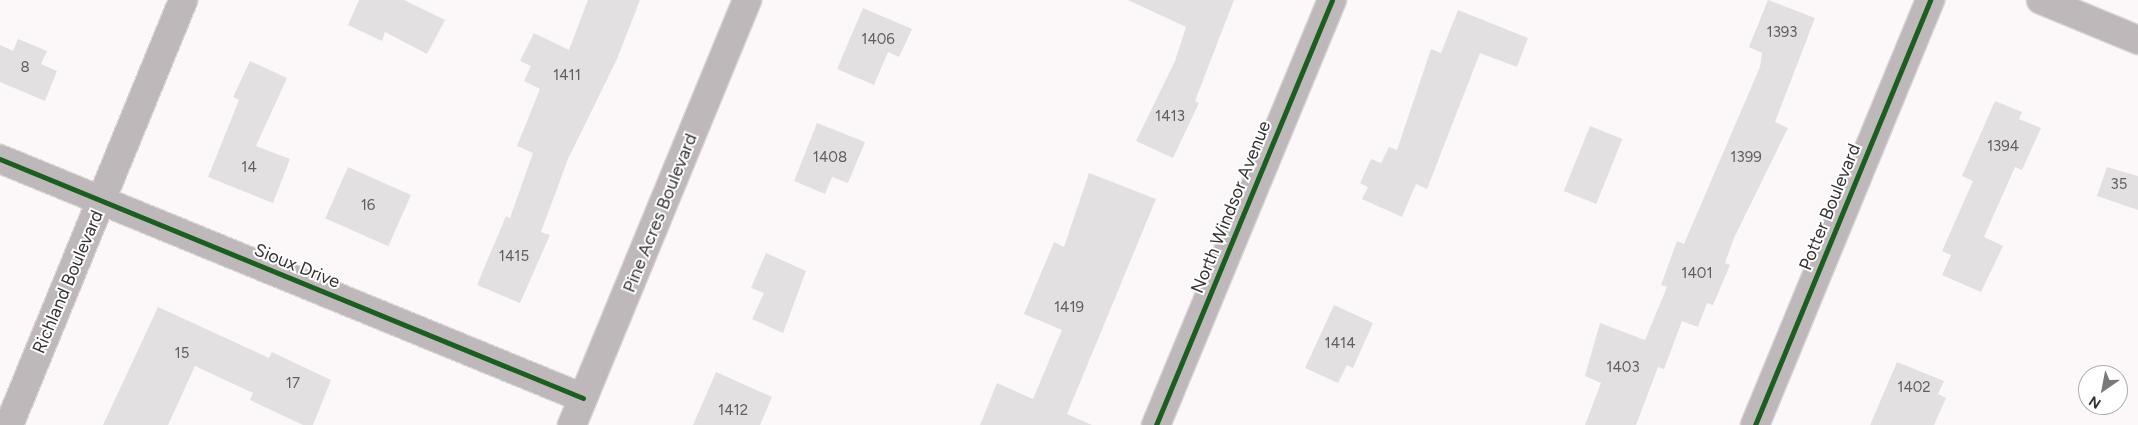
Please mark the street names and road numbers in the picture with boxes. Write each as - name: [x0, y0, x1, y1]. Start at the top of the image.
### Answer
- street label: North Windsor Avenue: [1187, 118, 1275, 296]
- street label: Pine Acres Boulevard: [618, 130, 702, 296]
- street label: Potter Boulevard: [1795, 141, 1865, 273]
- street label: Richland Boulevard: [28, 207, 108, 357]
- street label: Sioux Drive: [251, 239, 343, 293]

